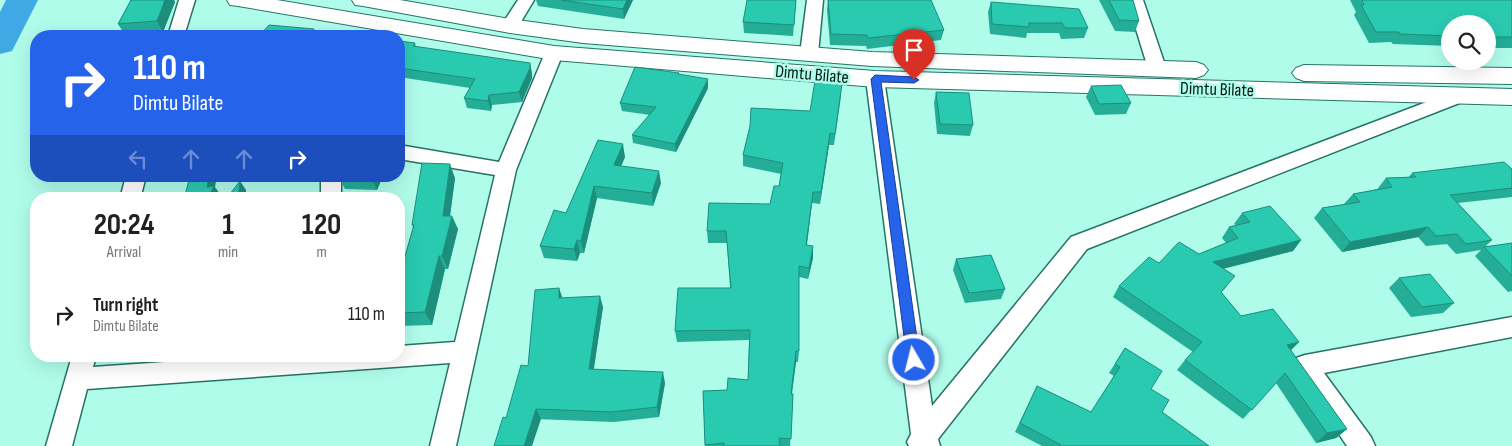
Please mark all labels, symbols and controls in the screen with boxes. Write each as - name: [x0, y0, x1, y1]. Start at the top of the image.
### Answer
- map controls: [1441, 15, 1496, 70]
- button: search: [1441, 15, 1496, 70]
- pin: [893, 29, 935, 80]
- icon: arrive: [900, 36, 928, 64]
- text: 110 m: [133, 47, 206, 90]
- icon: right: [50, 50, 115, 115]
- street label: Dimtu Bilate: [774, 61, 850, 88]
- street label: Dimtu Bilate: [1180, 78, 1254, 101]
- text: Dimtu Bilate: [133, 90, 223, 117]
- icon: left: [124, 145, 152, 173]
- icon: ahead: [177, 145, 205, 173]
- icon: ahead: [230, 145, 258, 173]
- icon: right: [283, 145, 311, 173]
- text: 20:24: [94, 207, 154, 243]
- text: 1: [222, 207, 234, 243]
- text: 120: [302, 207, 341, 243]
- text: Arrival: [107, 243, 141, 262]
- text: min: [218, 243, 238, 262]
- text: m: [316, 243, 327, 262]
- text: Turn right: [93, 294, 158, 317]
- icon: right: [50, 301, 78, 329]
- text: 110 m: [348, 303, 385, 326]
- text: Dimtu Bilate: [93, 317, 159, 336]
- position arrow: [887, 333, 939, 385]

